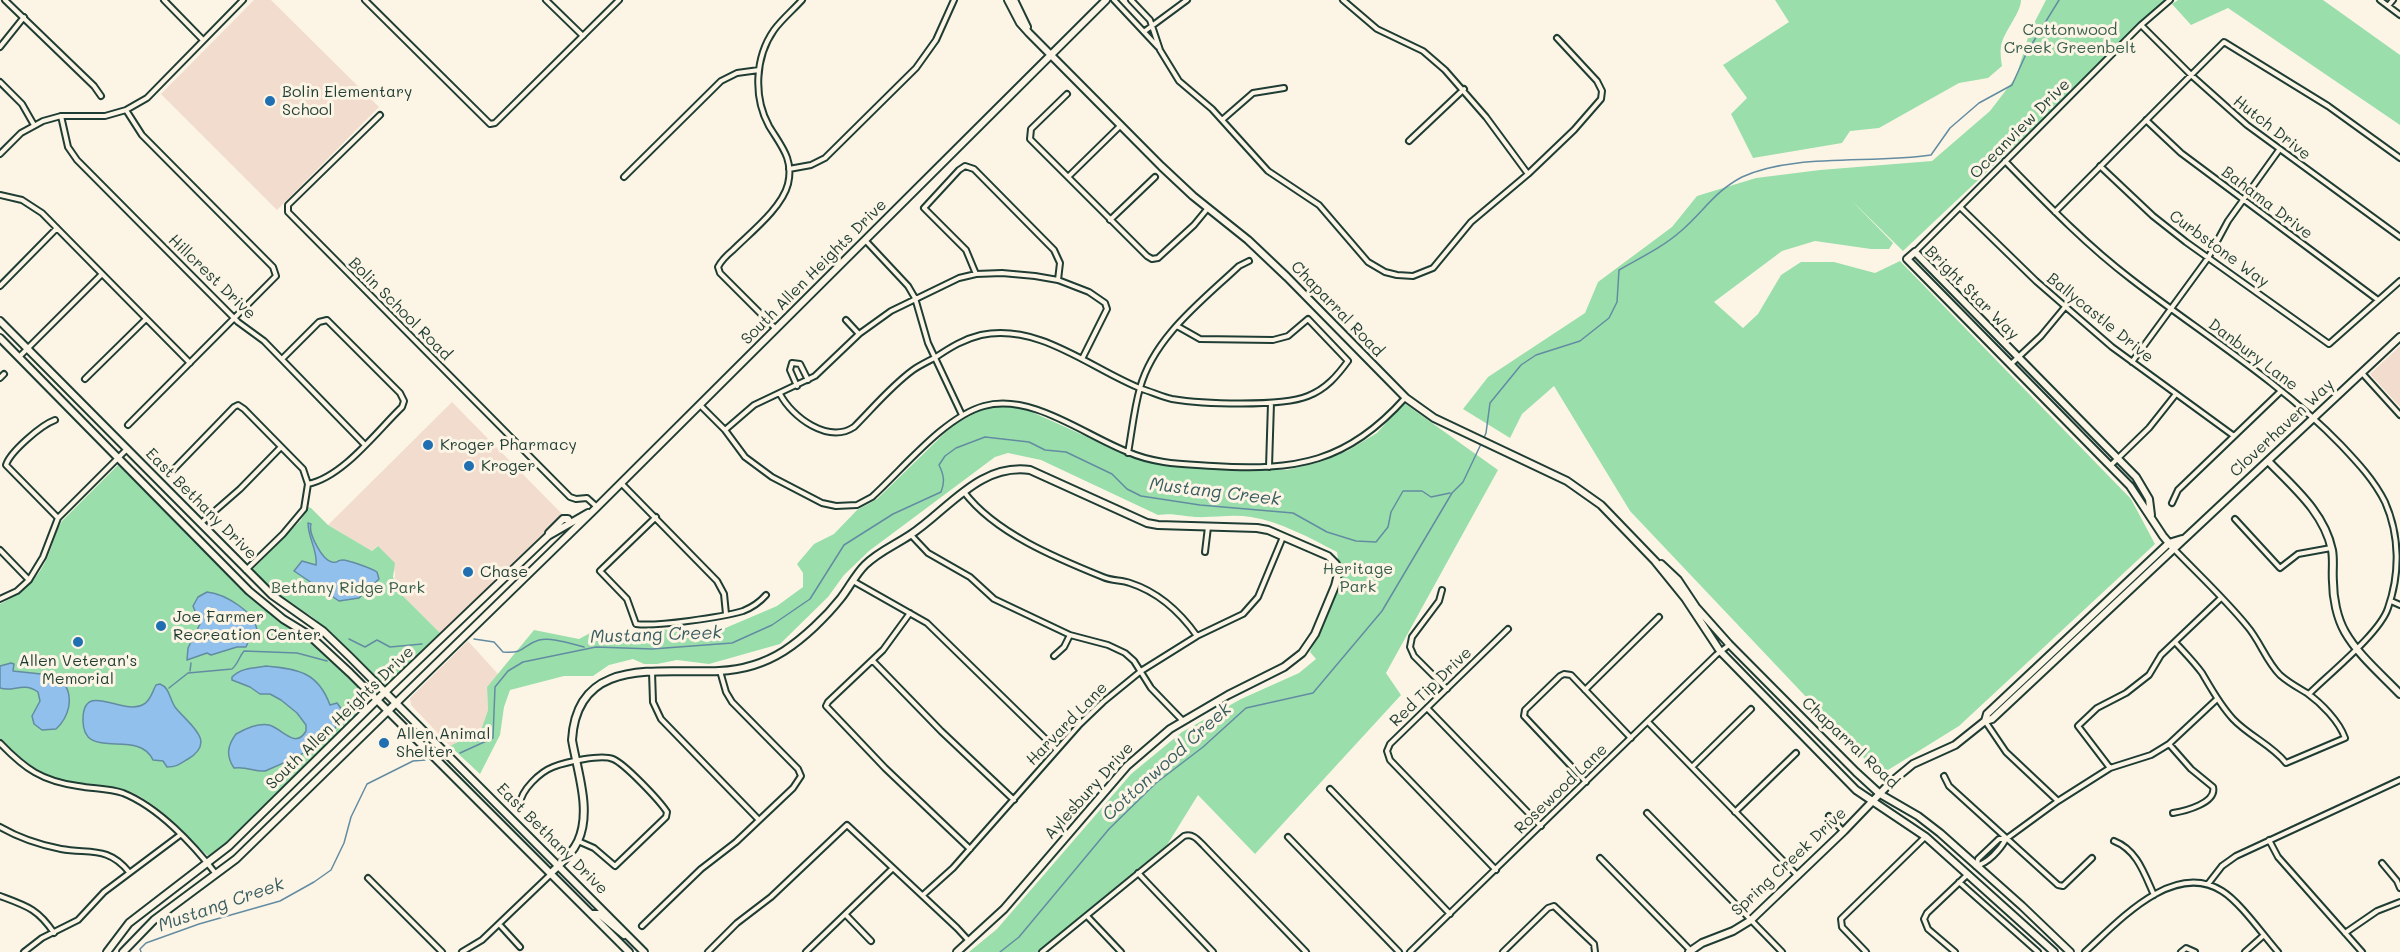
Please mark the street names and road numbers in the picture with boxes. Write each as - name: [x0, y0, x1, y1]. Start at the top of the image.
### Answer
- street label: Oceanview Drive: [1966, 75, 2074, 183]
- street label: Hutch Drive: [2229, 92, 2315, 164]
- street label: Bahama Drive: [2218, 163, 2316, 243]
- street label: South Allen Heights Drive: [737, 195, 891, 349]
- street label: Curbstone Way: [2165, 206, 2273, 292]
- street label: Hillcrest Drive: [164, 231, 260, 323]
- street label: Bright Star Way: [1921, 242, 2023, 344]
- street label: Bolin School Road: [345, 254, 455, 364]
- street label: Chaparral Road: [1287, 257, 1387, 361]
- street label: Ballycastle Drive: [2043, 269, 2157, 367]
- street label: Danbury Lane: [2204, 315, 2302, 395]
- street label: Cloverhaven Way: [2226, 375, 2338, 481]
- street label: East Bethany Drive: [141, 444, 261, 564]
- street label: South Allen Heights Drive: [262, 642, 418, 794]
- street label: Red Tip Drive: [1386, 643, 1476, 731]
- street label: Harvard Lane: [1022, 678, 1112, 770]
- street label: Chaparral Road: [1798, 693, 1902, 793]
- street label: Aylesbury Drive: [1040, 739, 1138, 843]
- street label: Rosewood Lane: [1511, 740, 1611, 838]
- street label: East Bethany Drive: [492, 779, 612, 899]
- street label: Spring Creek Drive: [1728, 804, 1850, 920]

